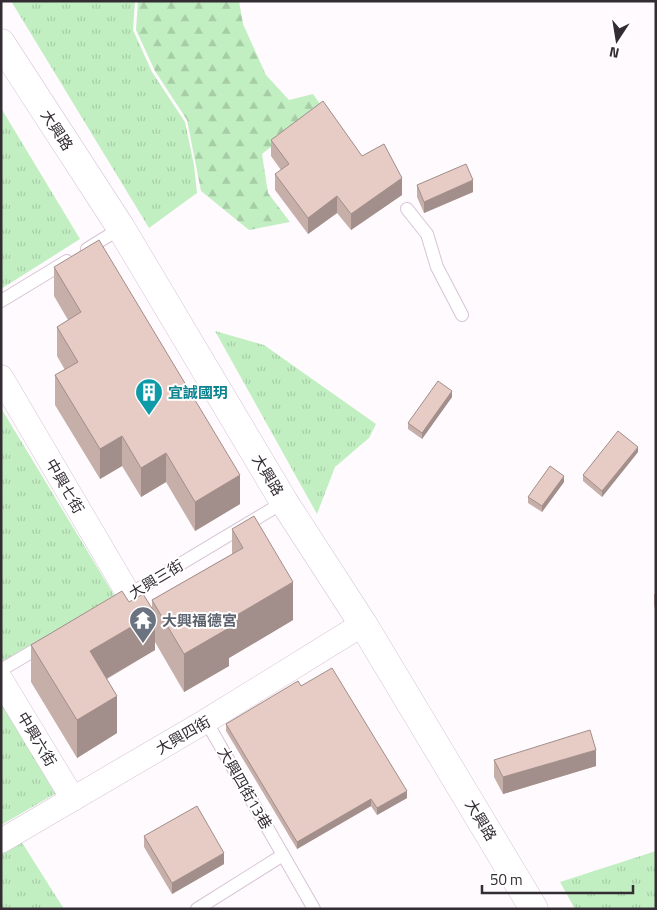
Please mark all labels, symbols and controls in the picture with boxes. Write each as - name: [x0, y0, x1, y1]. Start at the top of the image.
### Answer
- north arrow: [592, 15, 642, 65]
- text: N: [607, 42, 621, 64]
- street label: 大興路: [35, 105, 79, 155]
- building icon: 宜誠國玥: [134, 377, 164, 416]
- place label: 宜誠國玥: [168, 381, 228, 404]
- street label: 大興路: [247, 450, 289, 500]
- street label: 中興七街: [40, 454, 90, 518]
- street label: 大興三街: [124, 554, 188, 604]
- temple icon: 大興福德宮: [128, 605, 158, 644]
- place label: 大興福德宮: [162, 609, 237, 632]
- street label: 中興六街: [12, 707, 62, 771]
- street label: 大興四街: [151, 710, 215, 760]
- street label: 大興四街13巷: [212, 742, 278, 834]
- street label: 大興路: [460, 795, 502, 845]
- scale bar: [482, 862, 633, 894]
- text: 50 m: [490, 868, 523, 891]

